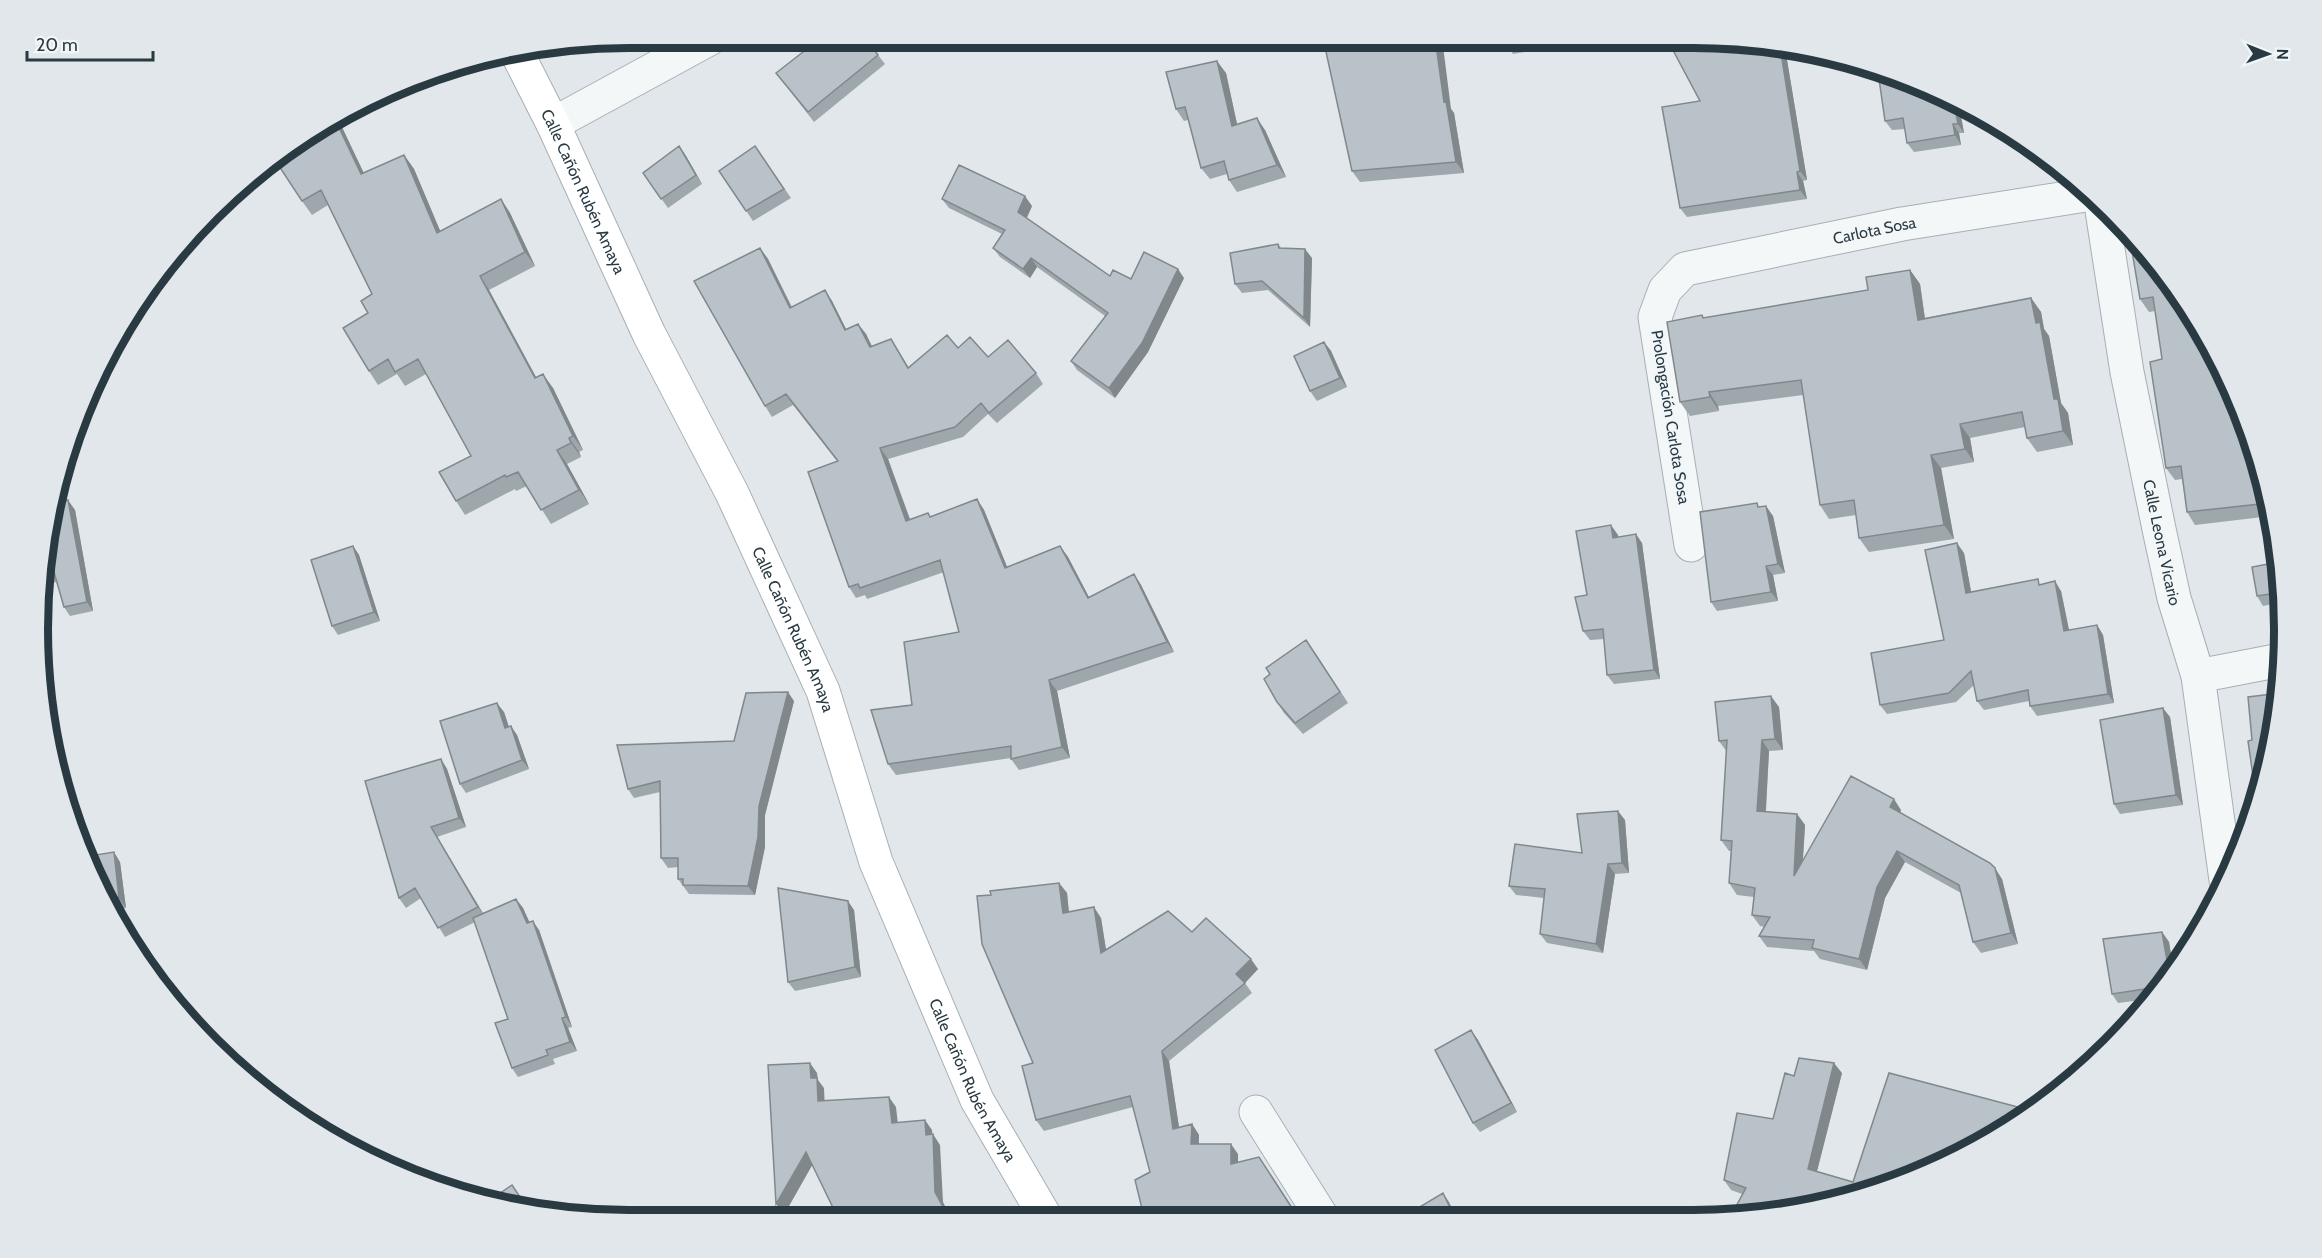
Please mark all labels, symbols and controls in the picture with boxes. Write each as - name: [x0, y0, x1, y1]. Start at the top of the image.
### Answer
- scale bar: [27, 24, 153, 62]
- north arrow: [2238, 24, 2298, 84]
- text: 20 m: [36, 34, 78, 56]
- text: N: [2273, 48, 2292, 60]
- street label: Calle Cañón Rubén Amaya: [537, 106, 629, 277]
- street label: Carlota Sosa: [1831, 213, 1918, 248]
- street label: Prolongación Carlota Sosa: [1647, 329, 1694, 506]
- street label: Calle Leona Vicario: [2139, 478, 2185, 608]
- street label: Calle Cañón Rubén Amaya: [748, 544, 838, 715]
- street label: Calle Cañón Rubén Amaya: [925, 996, 1020, 1166]

